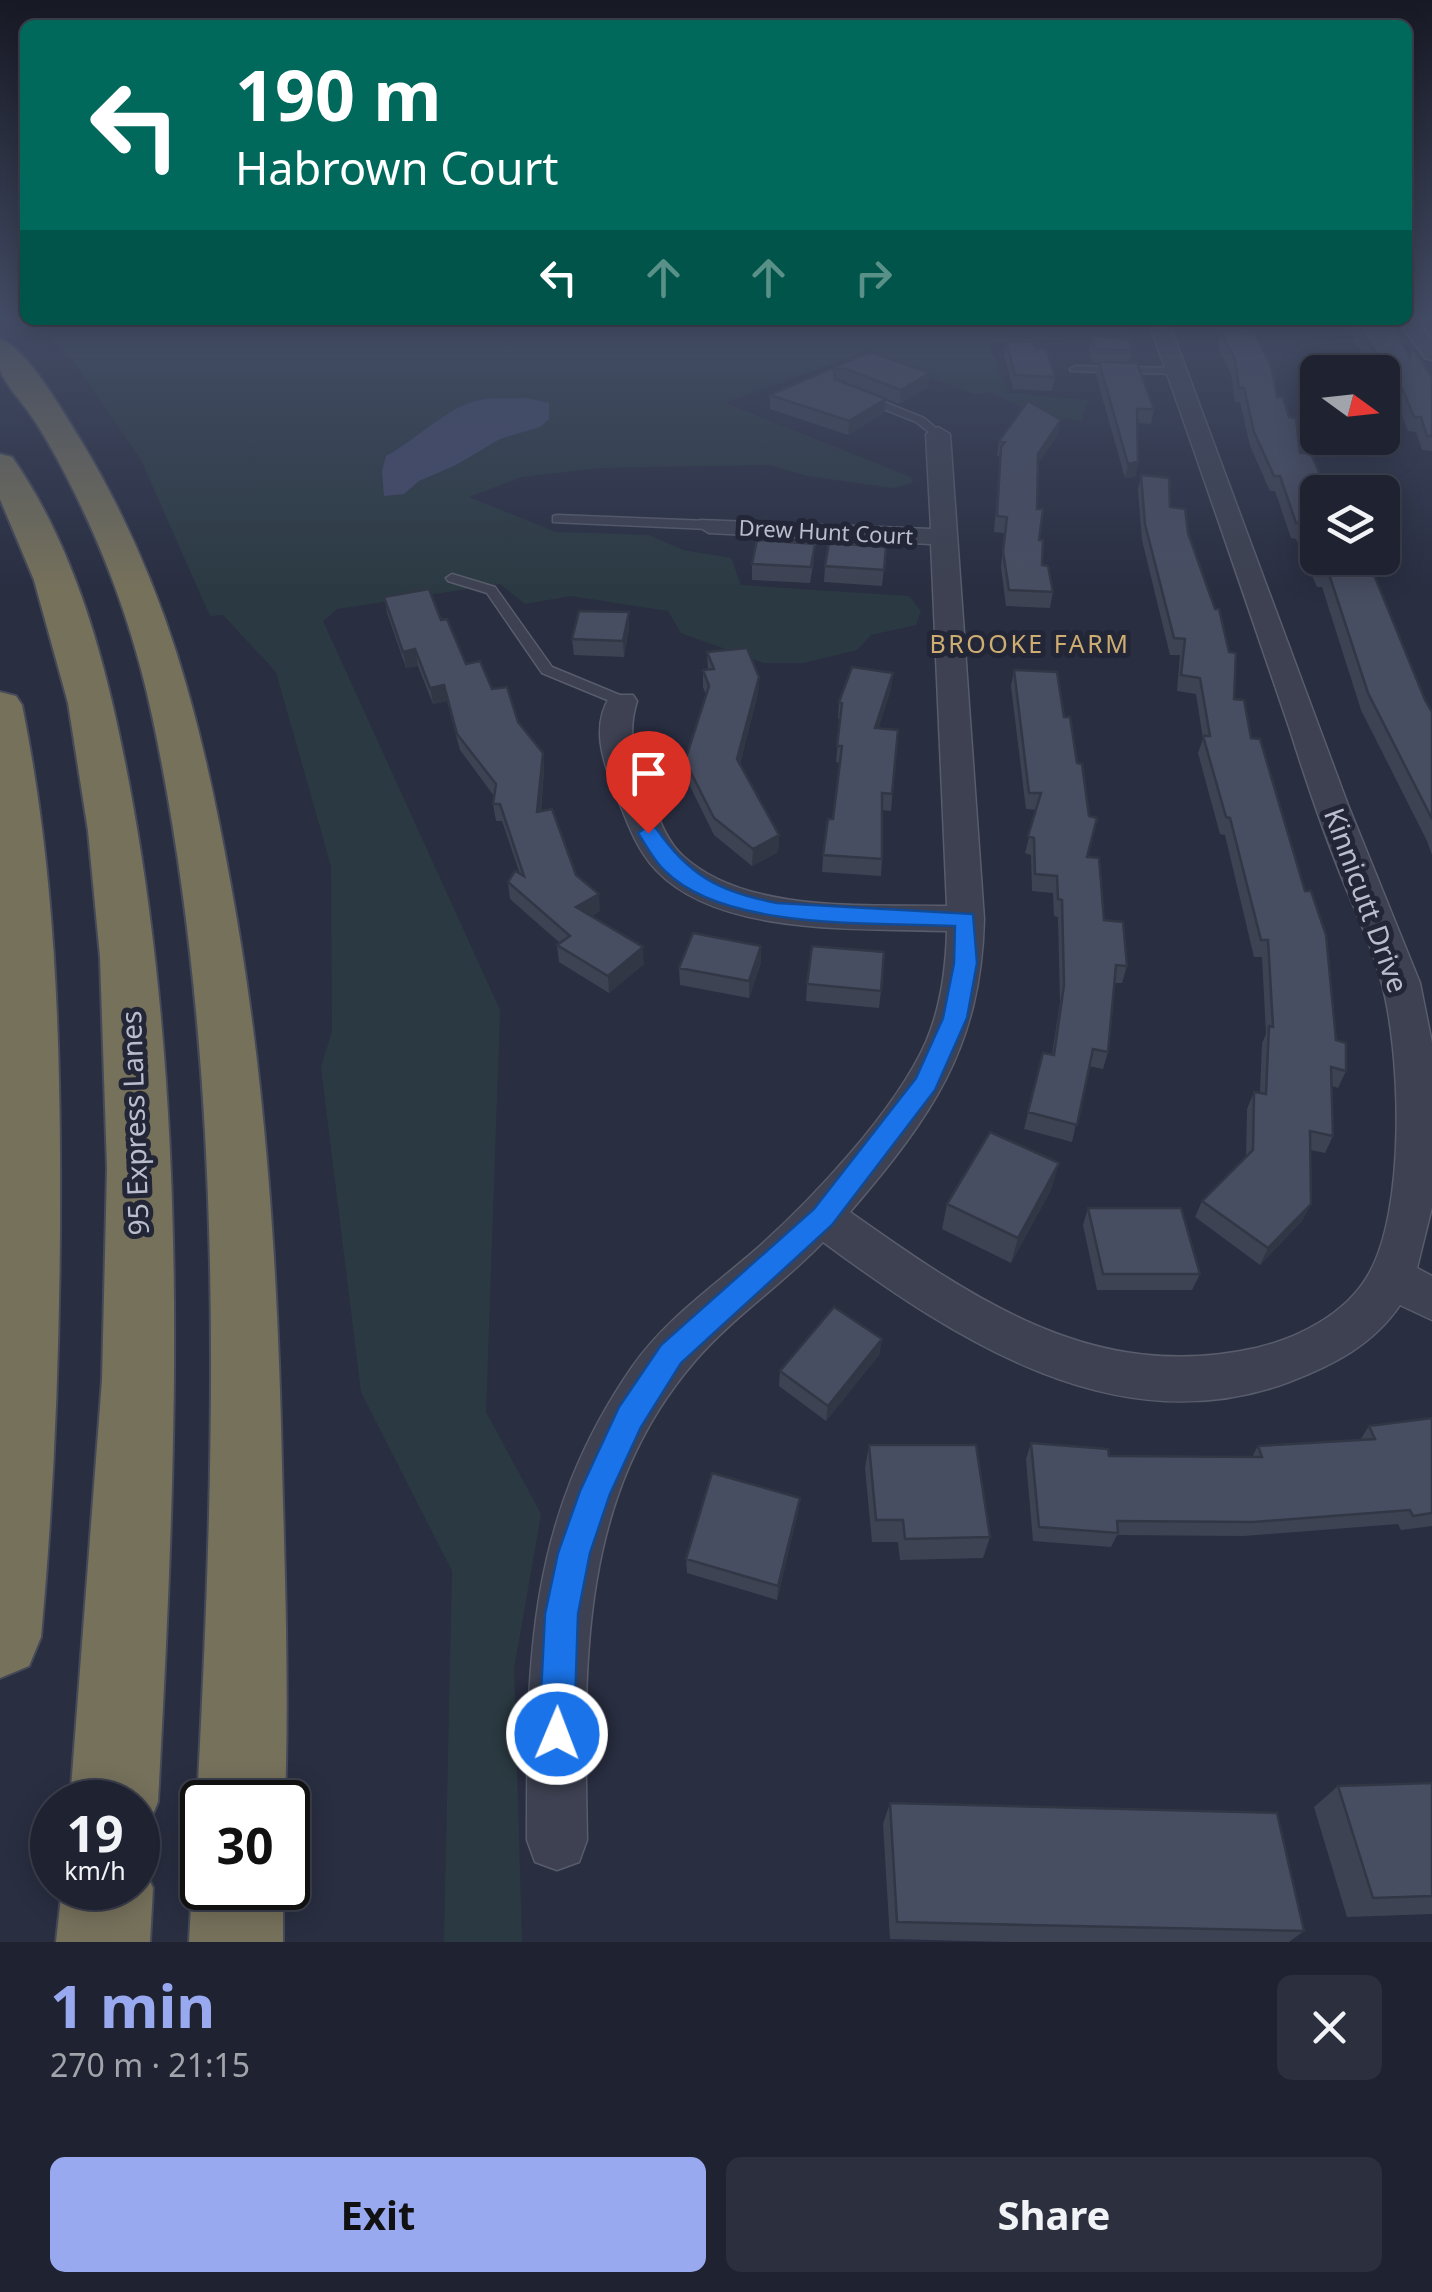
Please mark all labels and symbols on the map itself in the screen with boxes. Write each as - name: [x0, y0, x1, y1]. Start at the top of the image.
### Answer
- north arrow: [1300, 355, 1400, 455]
- street label: Drew Hunt Court: [738, 511, 914, 551]
- district label: BROOKE FARM: [930, 626, 1130, 660]
- pin: [606, 731, 691, 834]
- street label: Kinnicutt Drive: [1316, 802, 1418, 998]
- street label: 95 Express Lanes: [111, 1010, 157, 1236]
- position arrow: [505, 1682, 609, 1786]
- speed limit sign: 30: [180, 1780, 310, 1910]

